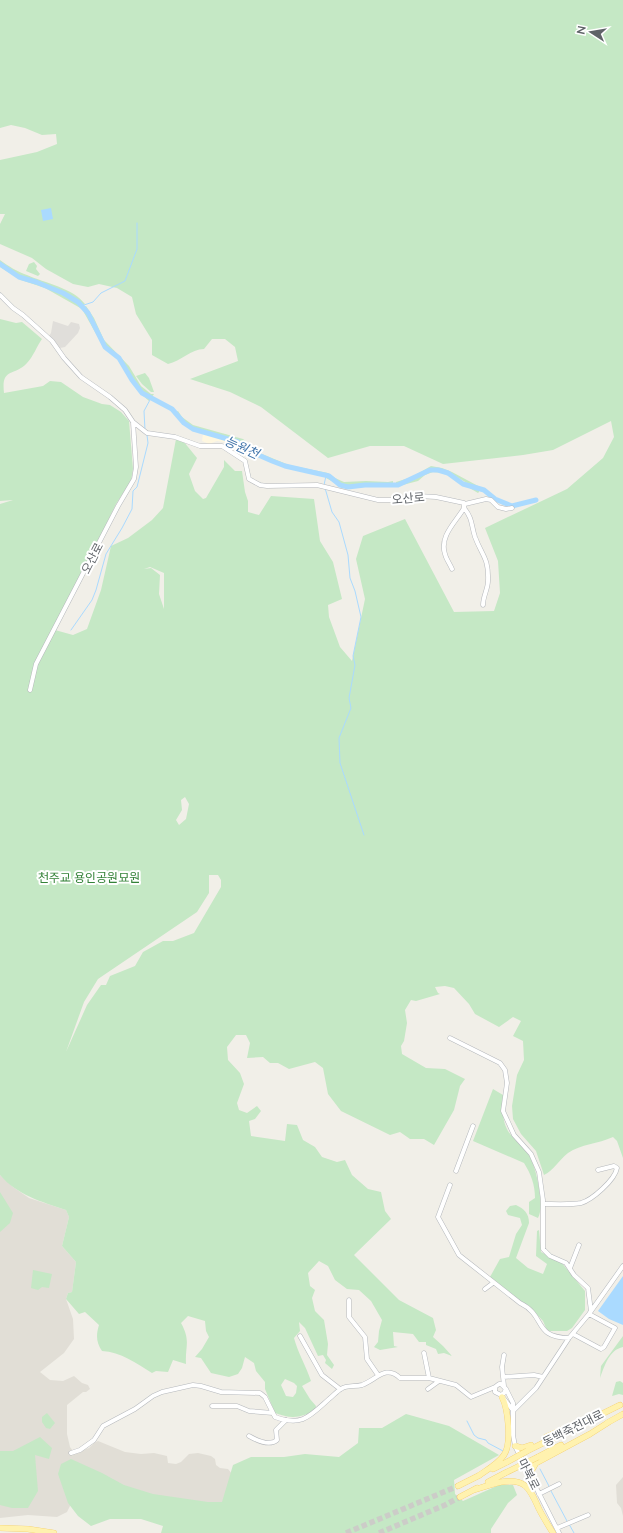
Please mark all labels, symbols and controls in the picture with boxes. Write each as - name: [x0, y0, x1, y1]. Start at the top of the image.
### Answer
- north arrow: [571, 12, 611, 52]
- text: N: [573, 24, 588, 35]
- water label: 능원천: [222, 432, 263, 462]
- street label: 오산로: [391, 489, 425, 507]
- street label: 오산로: [78, 540, 106, 576]
- park label: 천주교 용인공원묘원: [38, 870, 140, 885]
- street label: 동백죽전대로: [540, 1406, 606, 1450]
- street label: 마북로: [515, 1456, 543, 1492]

